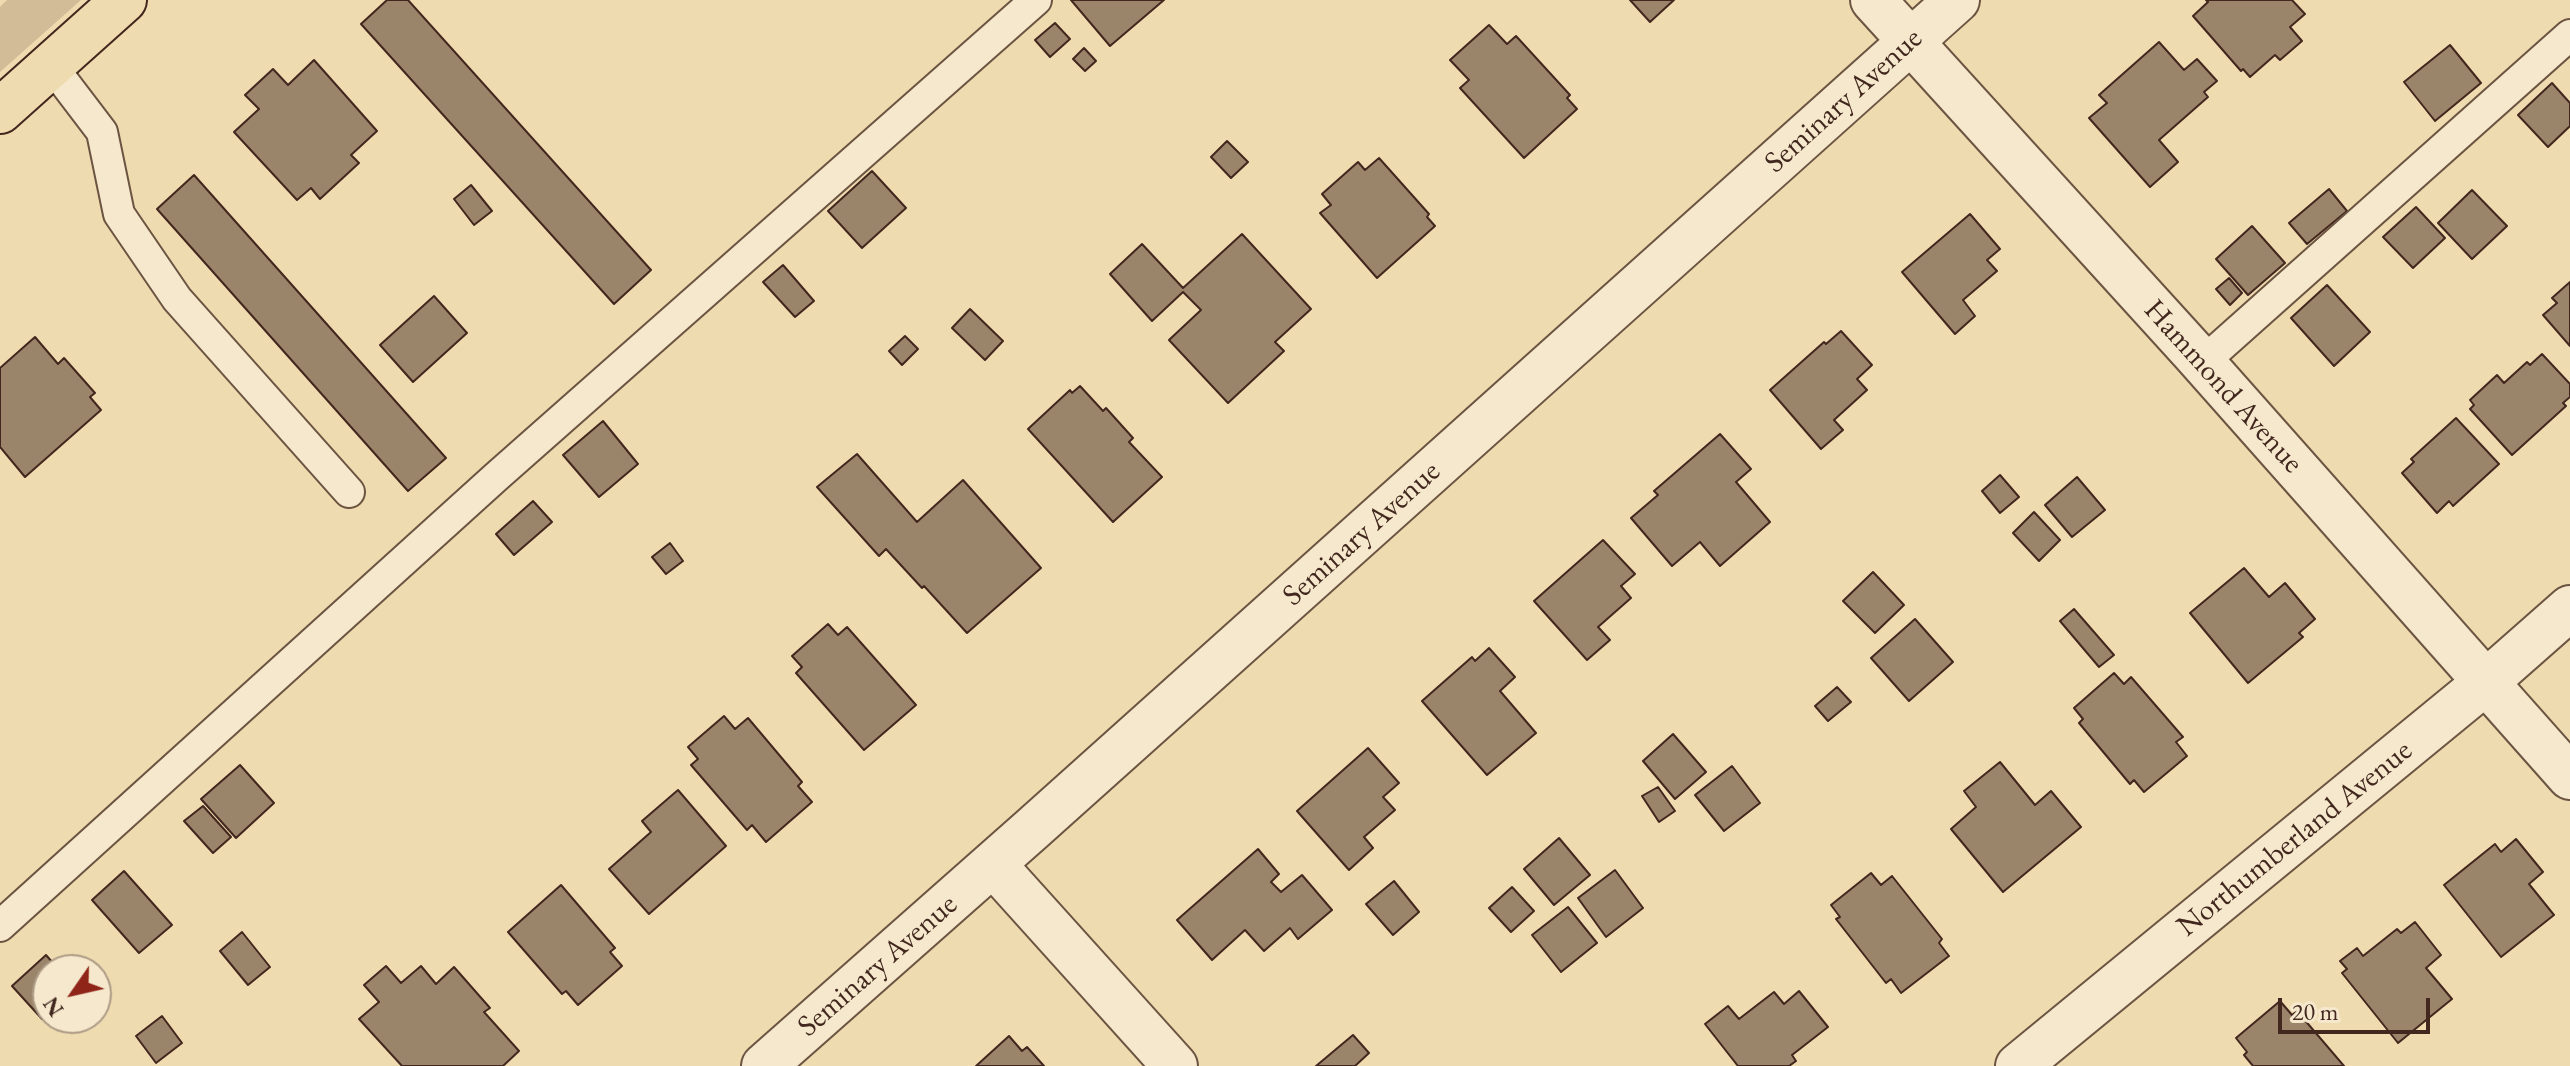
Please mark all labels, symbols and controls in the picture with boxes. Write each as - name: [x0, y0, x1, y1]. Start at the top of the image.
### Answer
- street label: Seminary Avenue: [1758, 21, 1930, 181]
- street label: Hammond Avenue: [2136, 293, 2310, 481]
- street label: Seminary Avenue: [1276, 454, 1448, 614]
- street label: Northumberland Avenue: [2170, 733, 2420, 945]
- street label: Seminary Avenue: [791, 887, 965, 1045]
- north arrow: [32, 954, 112, 1034]
- scale bar: [2282, 982, 2434, 1032]
- text: N: [36, 991, 70, 1022]
- text: 20 m: [2292, 996, 2339, 1027]

